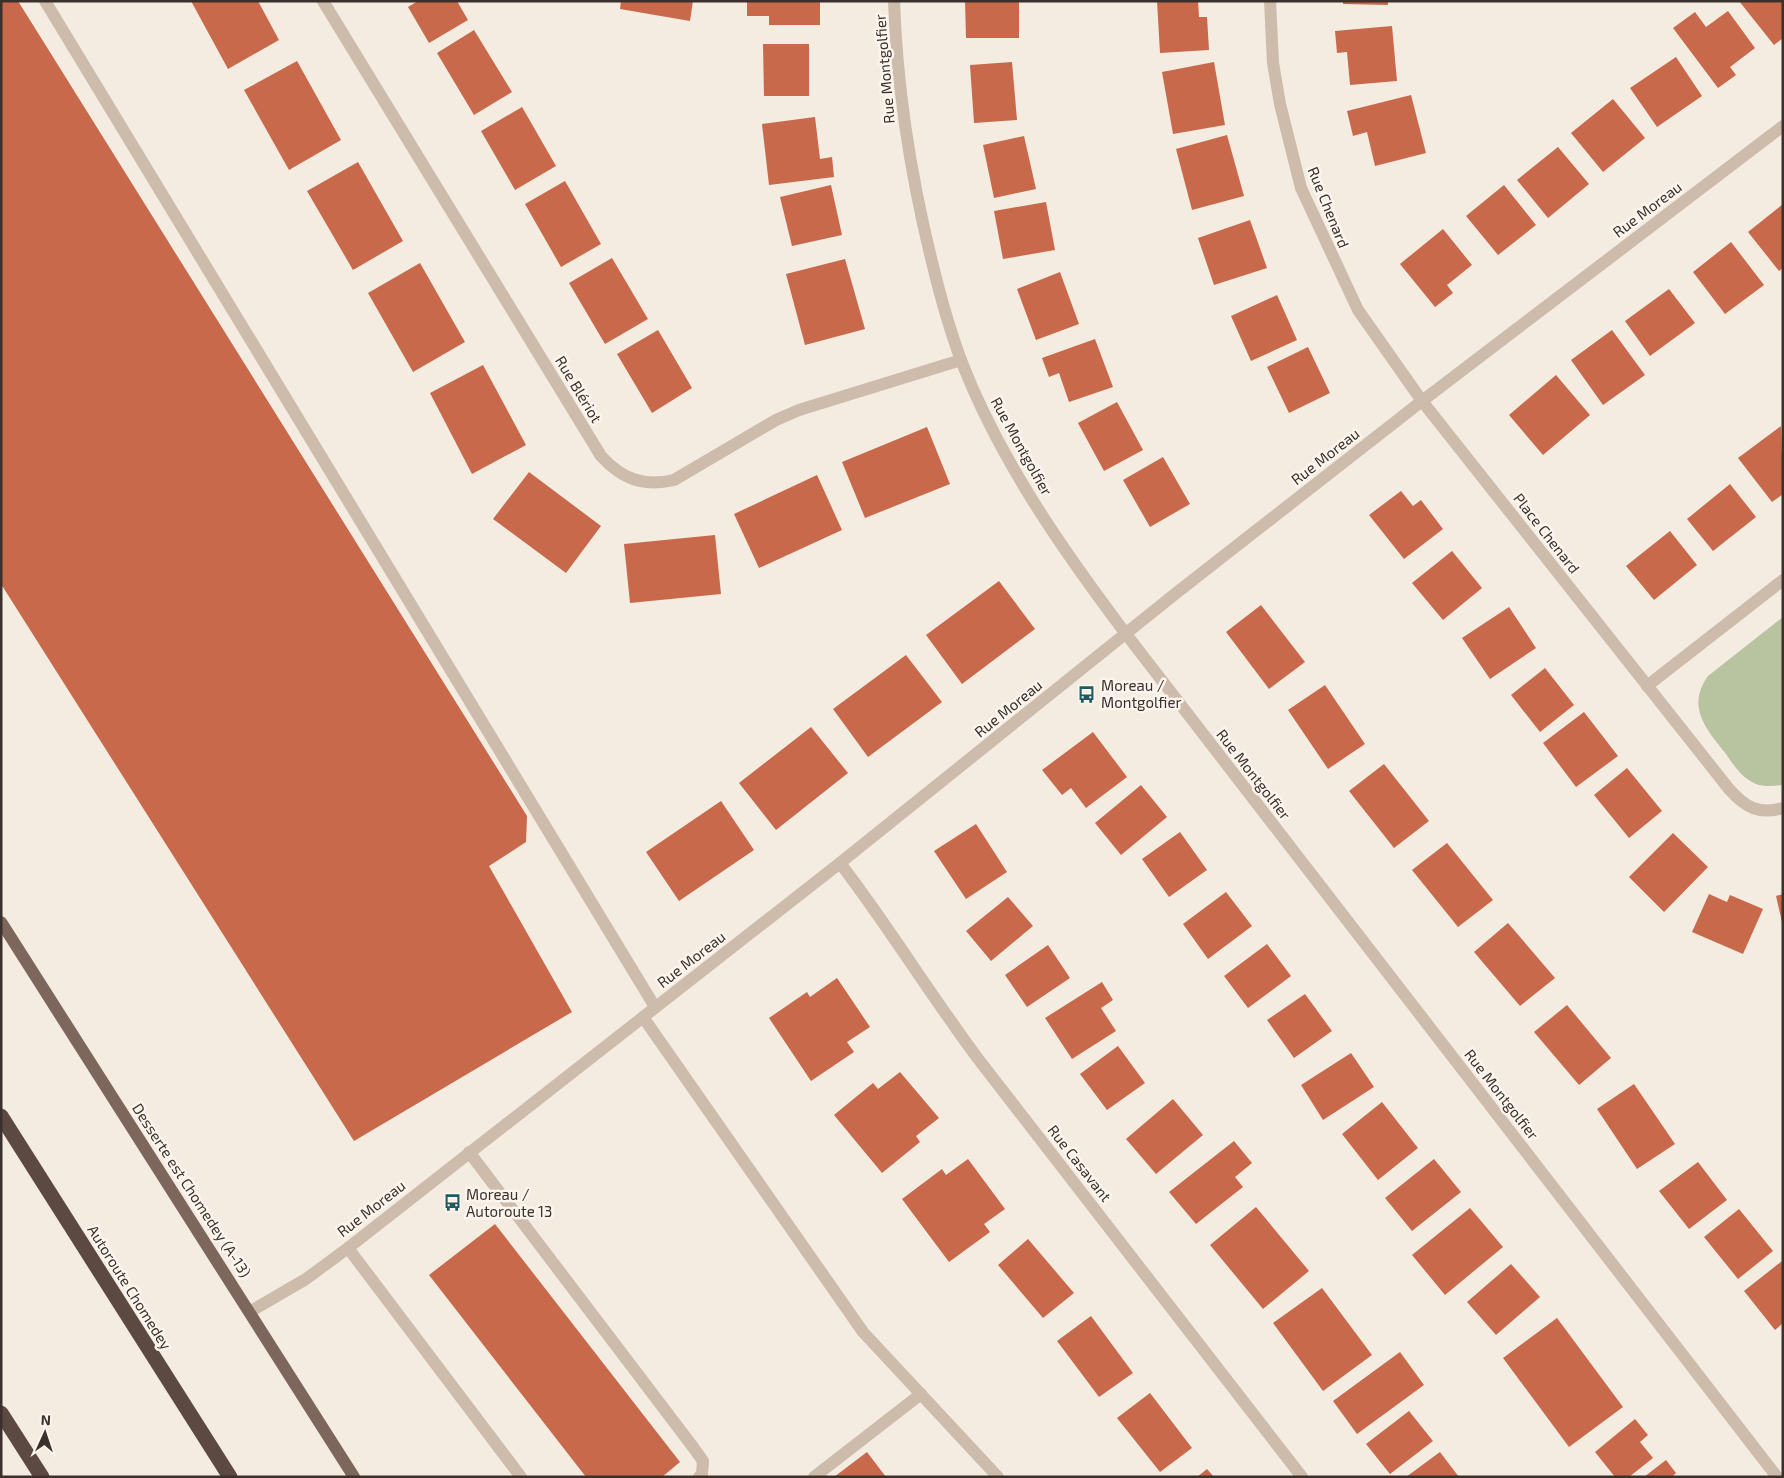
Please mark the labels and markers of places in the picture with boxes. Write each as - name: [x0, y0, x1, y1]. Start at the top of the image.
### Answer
- place label: Moreau / Montgolfier: [1101, 676, 1182, 711]
- bus stop icon: Moreau / Montgolfier: [1077, 684, 1097, 704]
- place label: Moreau / Autoroute 13: [466, 1185, 552, 1220]
- bus stop icon: Moreau / Autoroute 13: [442, 1193, 462, 1213]

